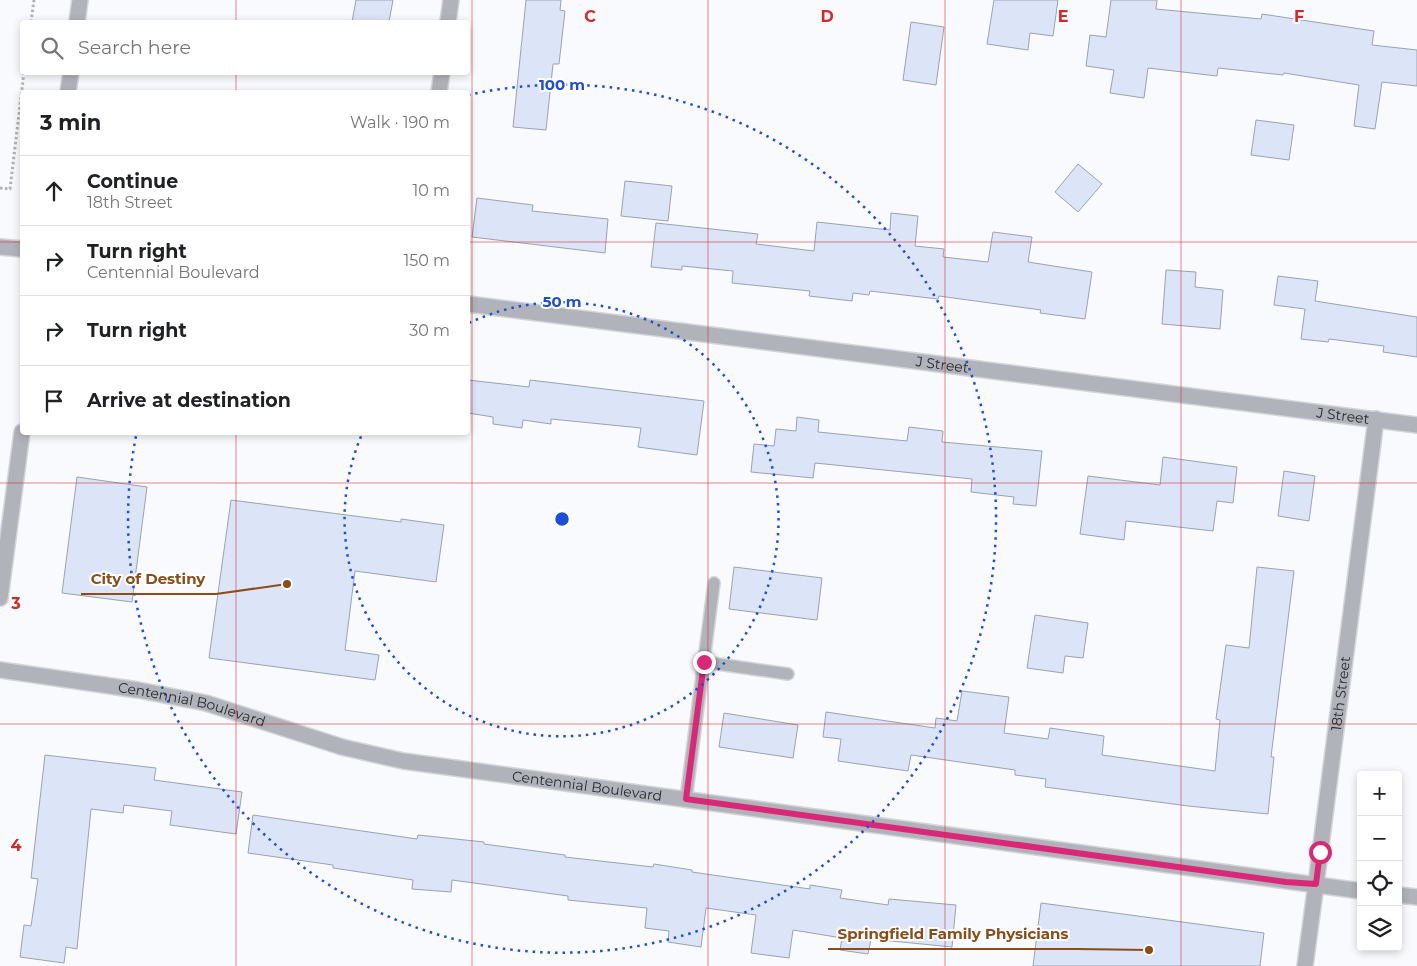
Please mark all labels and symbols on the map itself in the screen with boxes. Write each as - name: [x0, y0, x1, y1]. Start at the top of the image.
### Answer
- text: C: [584, 7, 596, 26]
- text: D: [820, 7, 834, 26]
- text: E: [1058, 7, 1068, 26]
- text: F: [1294, 7, 1304, 26]
- text: 100 m: [539, 75, 585, 94]
- text: 50 m: [542, 292, 582, 311]
- street label: J Street: [914, 352, 970, 377]
- street label: J Street: [1314, 403, 1371, 428]
- centre of rings: [553, 510, 571, 528]
- callout: City of Destiny: [81, 564, 216, 594]
- text: City of Destiny: [91, 569, 206, 588]
- text: 3: [10, 594, 21, 613]
- route end: [693, 651, 716, 674]
- street label: 18th Street: [1327, 655, 1354, 732]
- street label: Centennial Boulevard: [117, 678, 268, 731]
- street label: Centennial Boulevard: [511, 767, 663, 805]
- text: 4: [10, 836, 22, 855]
- route start: [1309, 841, 1332, 864]
- callout: Springfield Family Physicians: [828, 919, 1078, 949]
- text: Springfield Family Physicians: [838, 924, 1068, 943]

